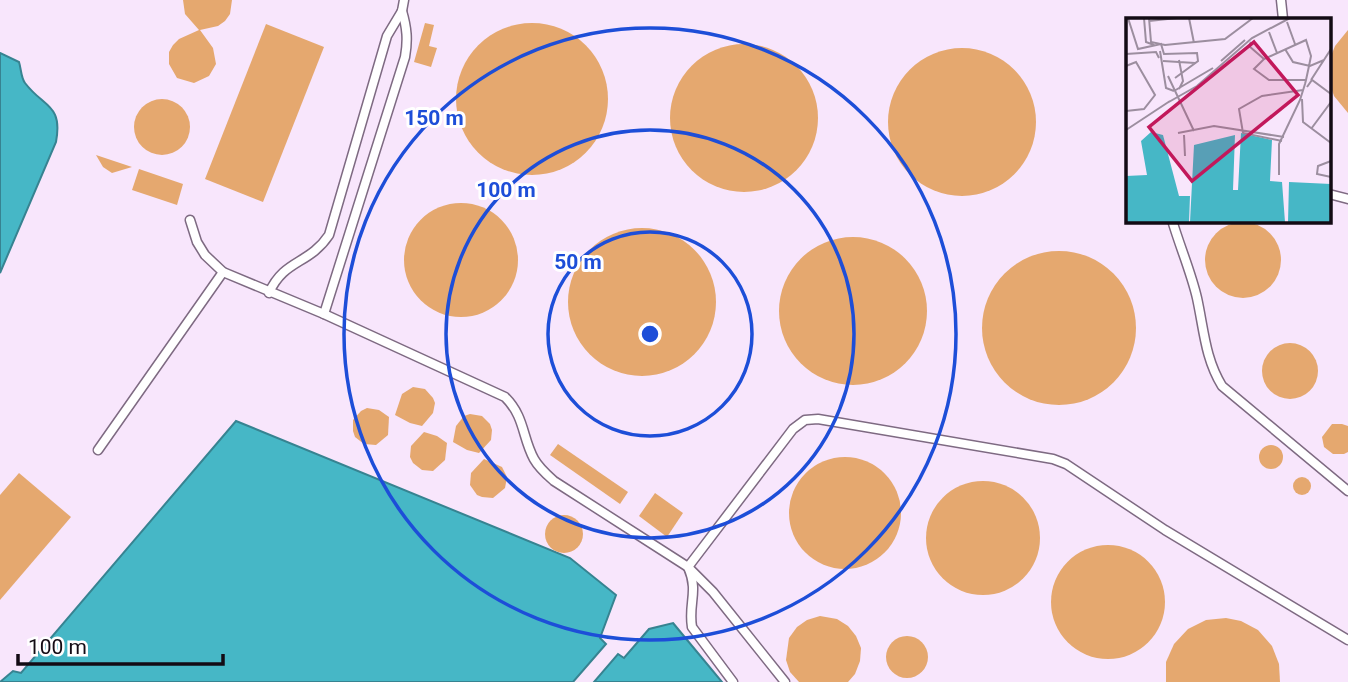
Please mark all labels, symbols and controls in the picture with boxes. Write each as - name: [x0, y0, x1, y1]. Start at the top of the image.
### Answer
- inset map: [1126, 18, 1330, 222]
- text: 150 m: [404, 106, 464, 130]
- text: 100 m: [476, 178, 536, 202]
- text: 50 m: [554, 250, 602, 274]
- centre of rings: [638, 322, 662, 346]
- scale bar: [18, 622, 222, 666]
- text: 100 m: [28, 635, 87, 659]

